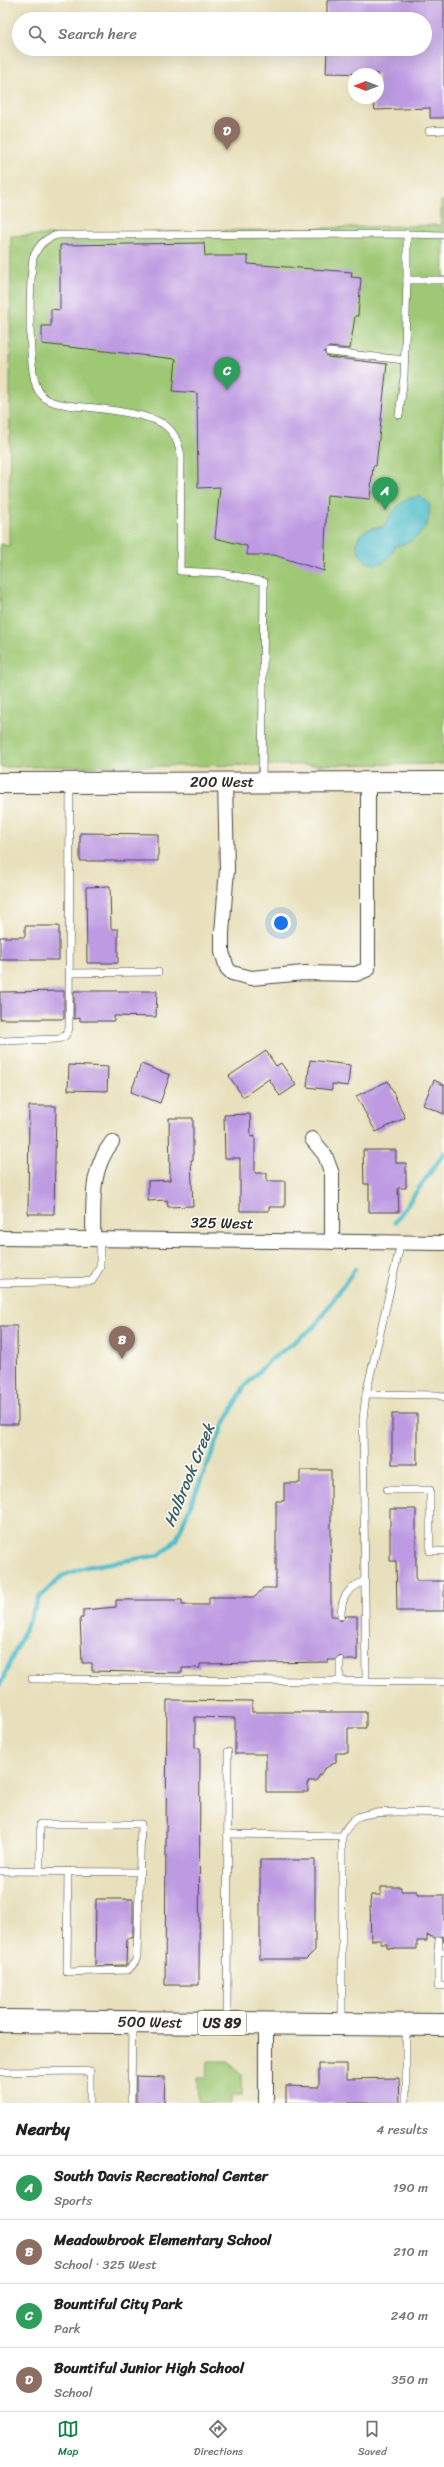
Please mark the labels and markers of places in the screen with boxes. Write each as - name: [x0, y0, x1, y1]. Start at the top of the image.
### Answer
- pin: D: [214, 117, 240, 150]
- pin: C: [214, 357, 240, 390]
- pin: A: [372, 477, 398, 510]
- pin: B: [109, 1326, 135, 1359]

